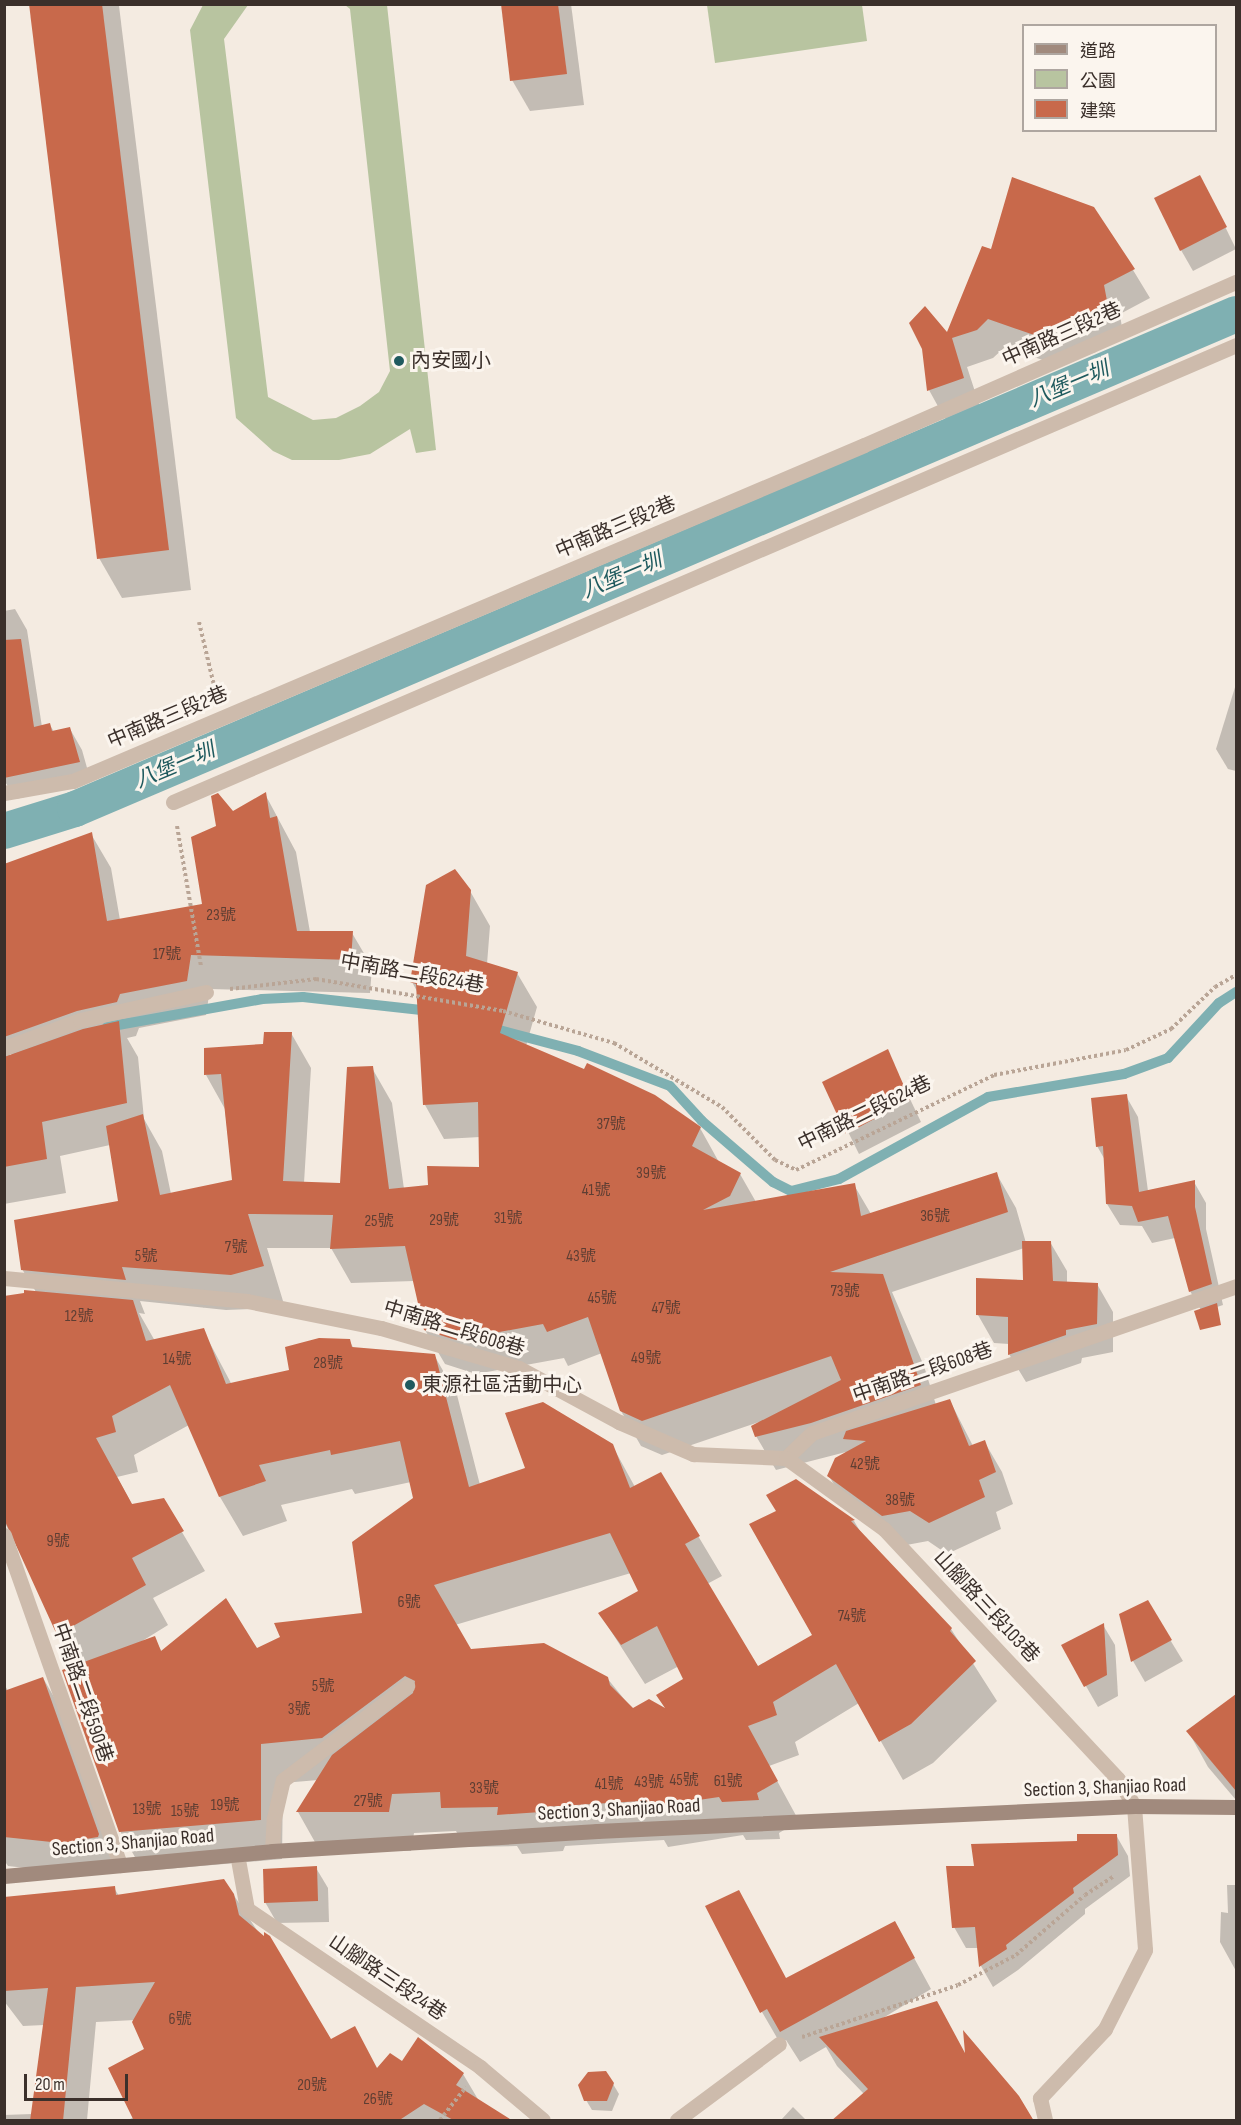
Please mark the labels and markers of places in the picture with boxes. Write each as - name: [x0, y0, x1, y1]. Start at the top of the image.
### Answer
- place label: 內安國小: [411, 349, 491, 373]
- marker: 內安國小: [392, 354, 406, 368]
- place label: 東源社區活動中心: [422, 1373, 582, 1397]
- marker: 東源社區活動中心: [403, 1378, 417, 1392]

